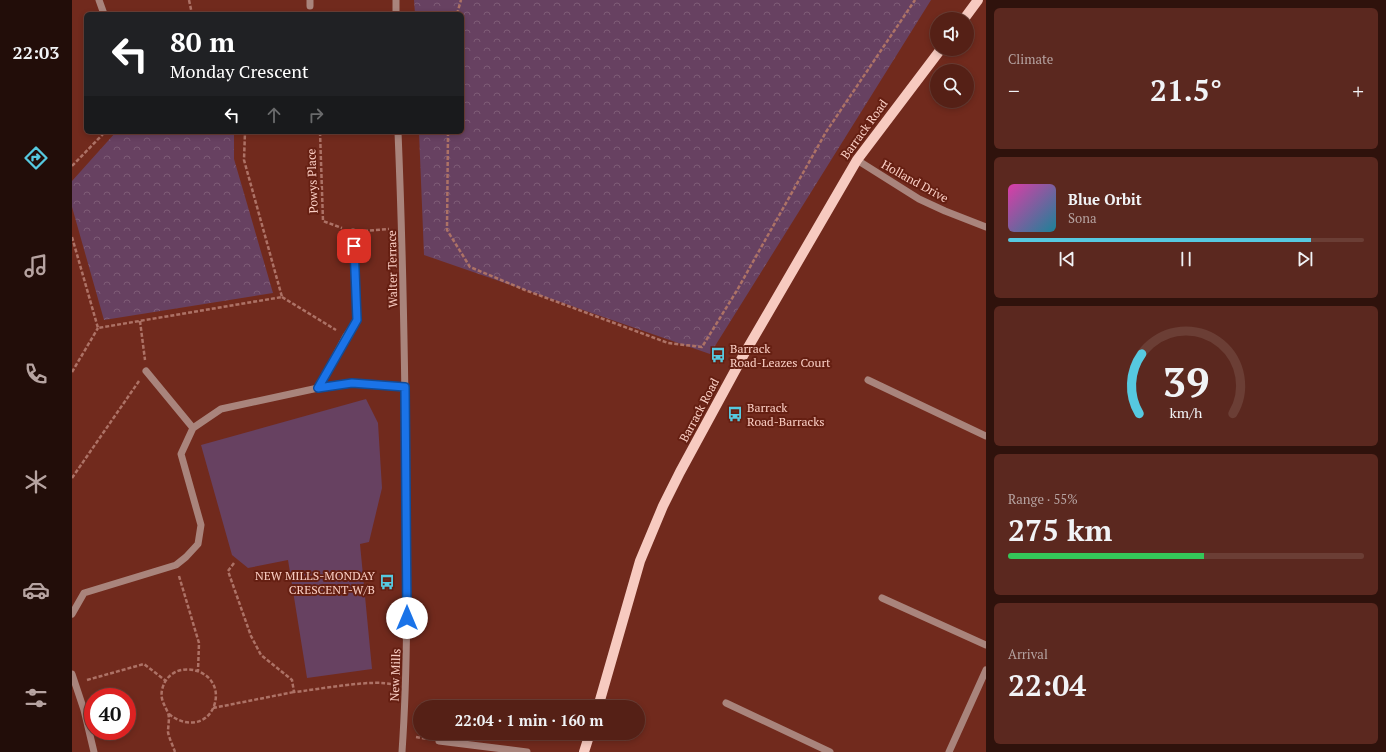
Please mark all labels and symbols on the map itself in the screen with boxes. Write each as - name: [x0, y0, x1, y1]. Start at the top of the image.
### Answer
- street label: Barrack Road: [837, 96, 891, 162]
- street label: Powys Place: [303, 148, 321, 214]
- street label: Holland Drive: [879, 157, 951, 205]
- pin: [337, 229, 371, 263]
- street label: Walter Terrace: [384, 230, 400, 308]
- place label: Barrack Road-Leazes Court: [730, 341, 831, 370]
- bus stop icon: Barrack Road-Leazes Court: [709, 346, 727, 364]
- street label: Barrack Road: [676, 375, 722, 445]
- place label: Barrack Road-Barracks: [747, 400, 825, 429]
- bus stop icon: Barrack Road-Barracks: [726, 405, 744, 423]
- place label: NEW MILLS-MONDAY CRESCENT-W/B: [255, 568, 375, 597]
- bus stop icon: NEW MILLS-MONDAY CRESCENT-W/B: [378, 573, 396, 591]
- position arrow: [386, 597, 428, 639]
- street label: New Mills: [387, 648, 403, 702]
- speed limit sign: 40: [84, 688, 136, 740]

